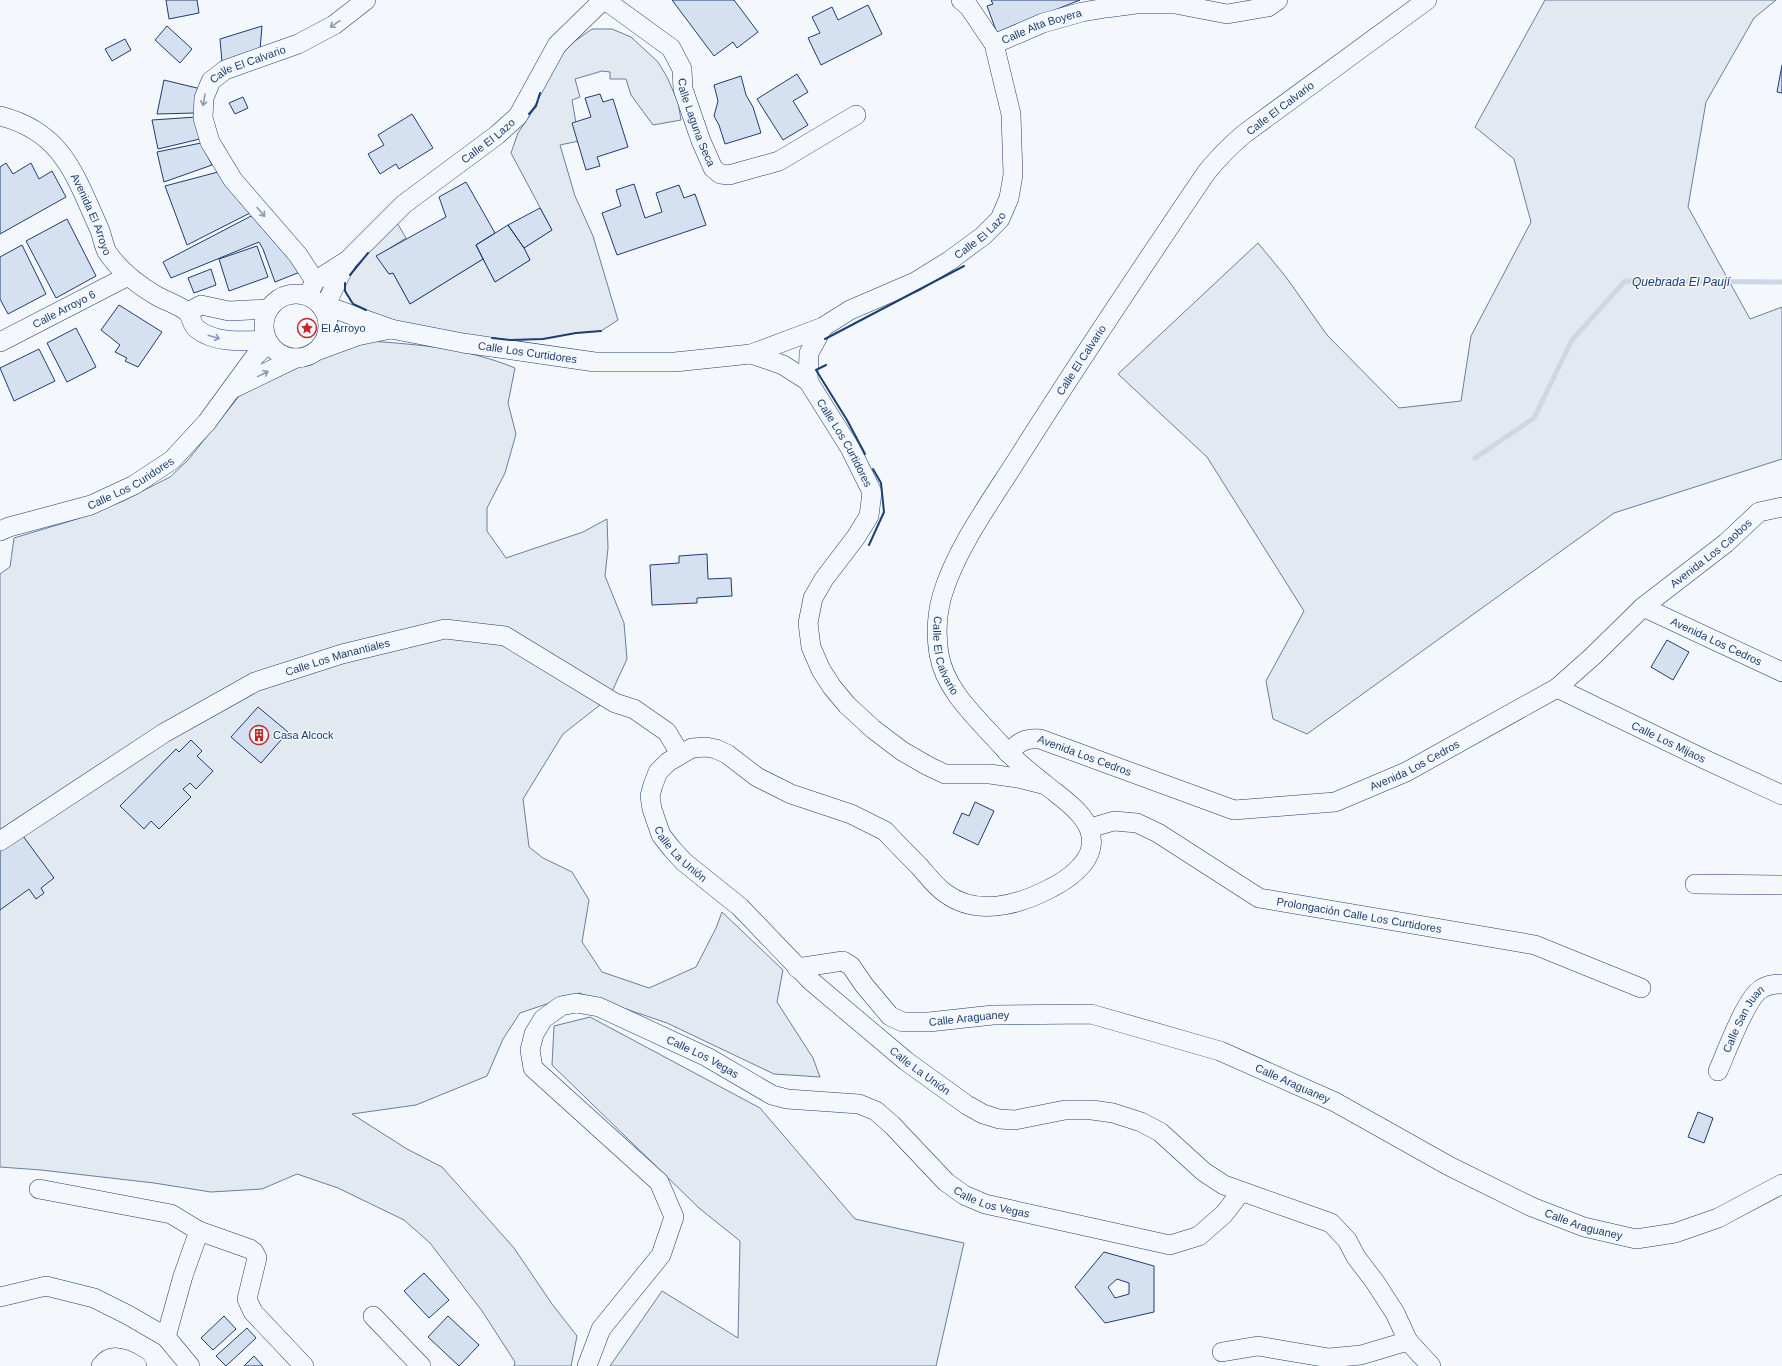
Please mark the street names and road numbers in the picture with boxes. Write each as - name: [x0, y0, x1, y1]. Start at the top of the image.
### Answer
- street label: Calle Alta Boyera: [1000, 6, 1084, 46]
- street label: Calle El Calvario: [207, 43, 287, 86]
- street label: Calle Laguna Seca: [676, 78, 718, 169]
- street label: Calle El Calvario: [1244, 79, 1316, 137]
- street label: Calle El Lazo: [459, 116, 517, 166]
- street label: Avenida El Arroyo: [69, 171, 114, 257]
- street label: Calle El Lazo: [952, 211, 1008, 261]
- street label: Calle Arroyo 6: [30, 288, 97, 330]
- street label: Calle El Calvario: [1054, 323, 1108, 397]
- street label: Calle Los Curtidores: [477, 339, 578, 365]
- street label: Calle Los Curtidores: [815, 396, 875, 489]
- street label: Calle Los Curidores: [86, 454, 176, 512]
- street label: Avenida Los Caobos: [1668, 516, 1754, 590]
- street label: Avenida Los Cedros: [1669, 615, 1764, 668]
- street label: Calle El Calvario: [931, 616, 961, 697]
- street label: Calle Los Manantiales: [284, 636, 392, 678]
- street label: Calle Los Mijaos: [1630, 719, 1708, 765]
- street label: Avenida Los Cedros: [1036, 733, 1134, 778]
- street label: Avenida Los Cedros: [1368, 737, 1462, 793]
- street label: Calle La Unión: [652, 825, 709, 884]
- street label: Prolongación Calle Los Curtidores: [1276, 895, 1443, 935]
- street label: Calle San Juan: [1720, 983, 1766, 1054]
- street label: Calle Araguaney: [928, 1009, 1010, 1028]
- street label: Calle Los Vegas: [665, 1033, 741, 1080]
- street label: Calle La Unión: [888, 1044, 953, 1097]
- street label: Calle Araguaney: [1253, 1061, 1333, 1105]
- street label: Calle Los Vegas: [951, 1184, 1031, 1220]
- street label: Calle Araguaney: [1543, 1206, 1624, 1242]

